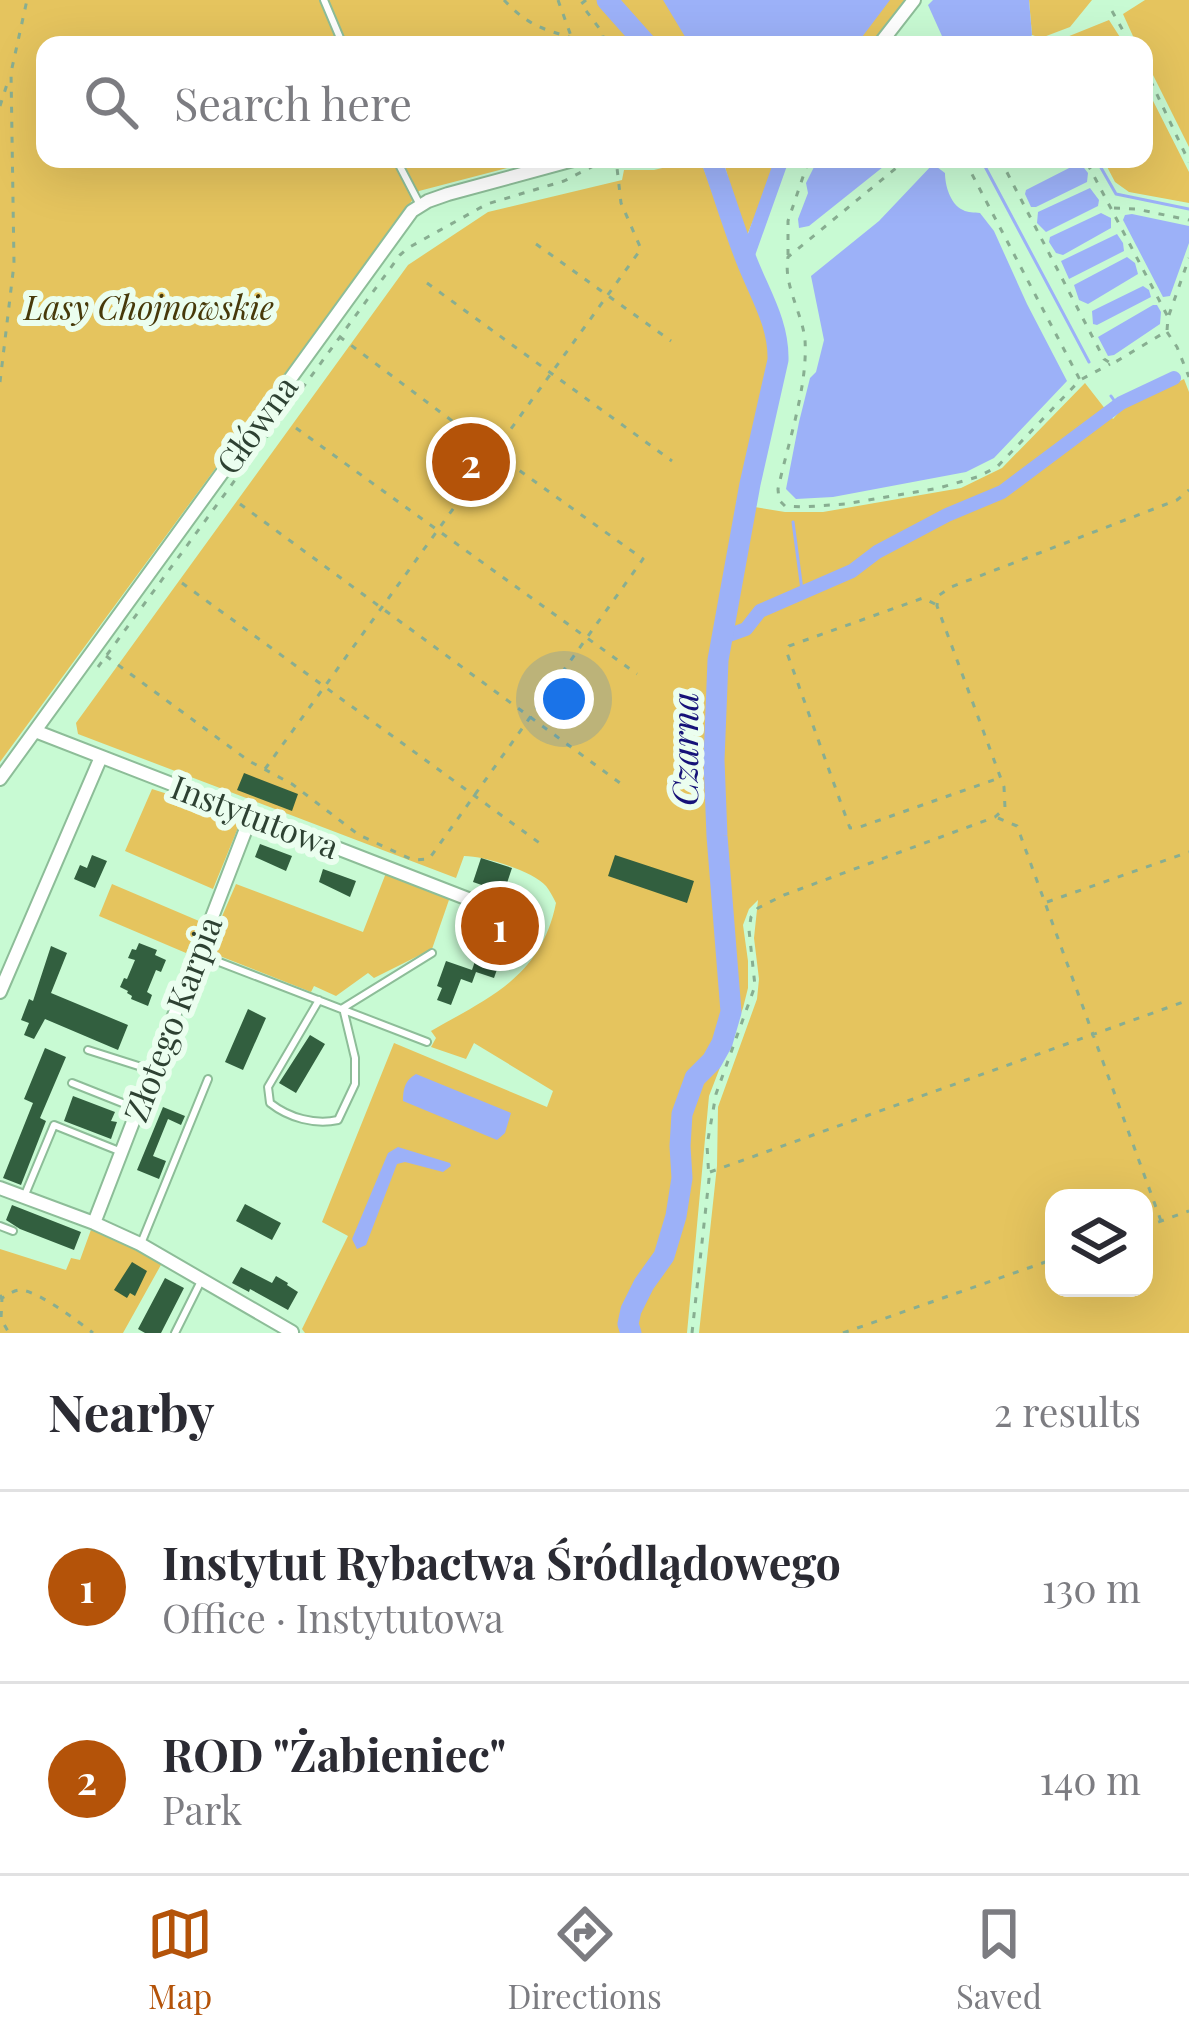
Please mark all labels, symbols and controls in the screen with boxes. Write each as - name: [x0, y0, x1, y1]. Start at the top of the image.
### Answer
- search box: [36, 36, 1153, 168]
- icon: search: [78, 69, 144, 135]
- text: Search here: [174, 72, 412, 132]
- park label: Lasy Chojnowskie: [22, 284, 274, 328]
- street label: Główna: [205, 365, 306, 482]
- pin: 2: [432, 417, 510, 507]
- your location: [534, 669, 594, 729]
- water label: Czarna: [659, 692, 707, 806]
- street label: Instytutowa: [166, 763, 346, 867]
- pin: 1: [461, 881, 539, 971]
- street label: Złotego Karpia: [112, 909, 231, 1127]
- map controls: [1045, 1189, 1153, 1297]
- button: layers: [1045, 1189, 1153, 1297]
- text: Nearby: [48, 1377, 214, 1445]
- text: 2 results: [994, 1385, 1141, 1437]
- text: Instytut Rybactwa Śródlądowego: [162, 1531, 841, 1591]
- text: 1: [80, 1561, 94, 1613]
- text: 130 m: [1042, 1561, 1141, 1613]
- text: Office · Instytutowa: [162, 1591, 504, 1643]
- text: ROD "Żabieniec": [162, 1723, 506, 1783]
- text: 2: [77, 1753, 97, 1805]
- text: 140 m: [1040, 1753, 1141, 1805]
- text: Park: [162, 1783, 242, 1835]
- tab: Map: [147, 1901, 213, 2017]
- tab: Directions: [507, 1901, 662, 2017]
- tab: Saved: [956, 1901, 1042, 2017]

